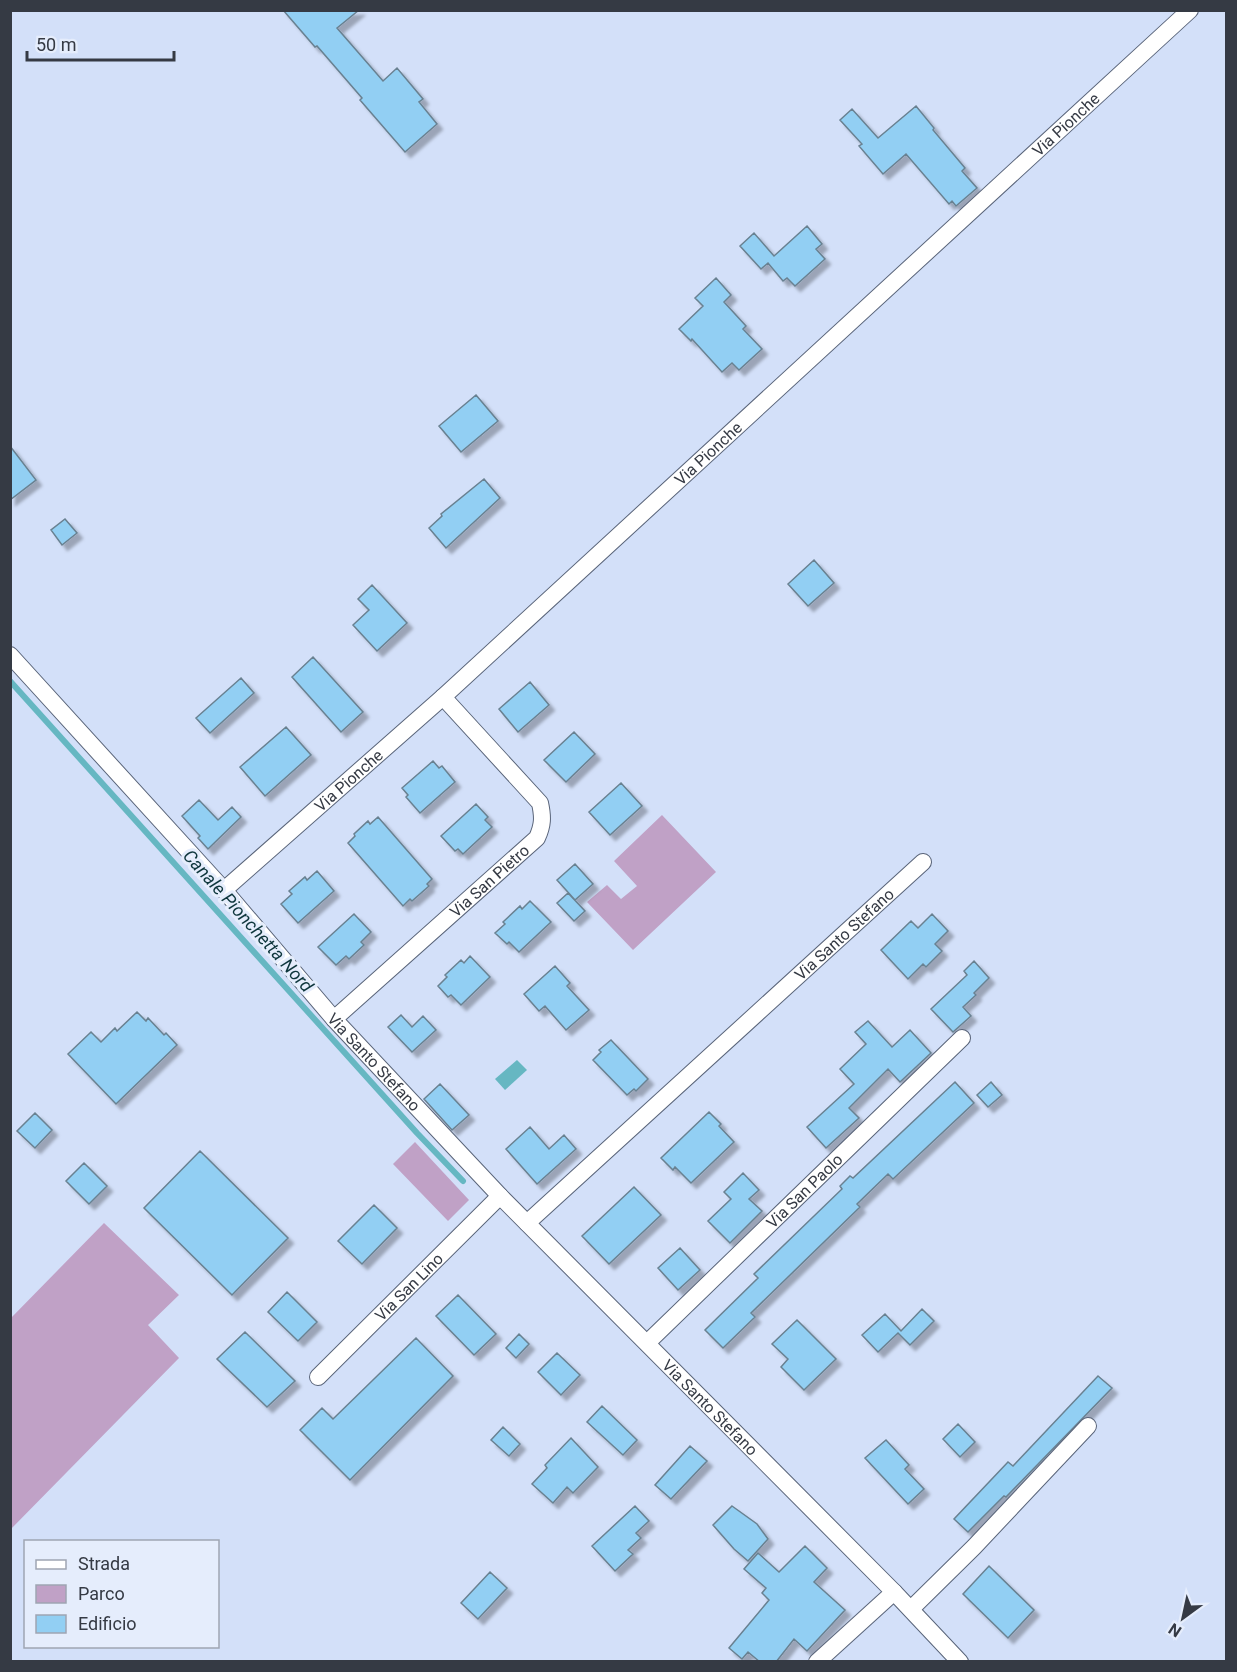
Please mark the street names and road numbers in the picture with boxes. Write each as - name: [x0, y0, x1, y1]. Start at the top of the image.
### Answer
- street label: Via Pionche: [1029, 89, 1104, 160]
- street label: Via Pionche: [671, 418, 746, 489]
- street label: Via Pionche: [311, 746, 387, 816]
- street label: Via San Pietro: [446, 841, 533, 921]
- street label: Via Santo Stefano: [791, 884, 898, 984]
- street label: Via Santo Stefano: [323, 1009, 424, 1115]
- street label: Via San Paolo: [763, 1150, 847, 1232]
- street label: Via San Lino: [371, 1249, 447, 1325]
- street label: Via Santo Stefano: [658, 1356, 761, 1459]

